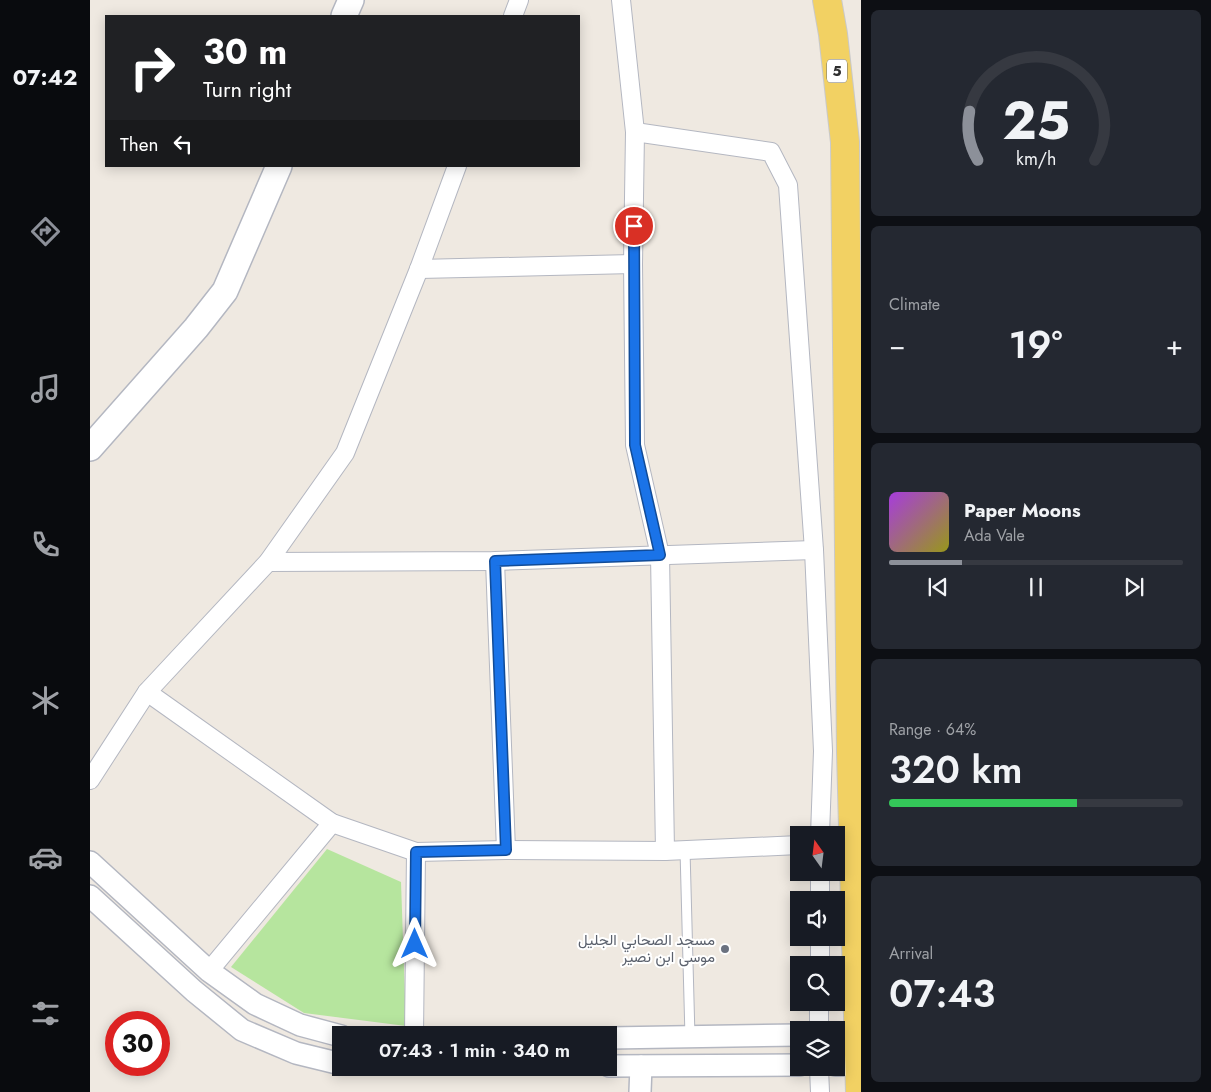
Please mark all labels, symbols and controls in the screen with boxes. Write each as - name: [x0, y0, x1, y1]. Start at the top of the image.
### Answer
- text: 30 m: [203, 27, 287, 77]
- icon: right: [120, 35, 185, 100]
- road number: 5: [827, 59, 847, 82]
- text: 07:42: [13, 61, 77, 93]
- text: Turn right: [203, 73, 291, 105]
- text: 25: [1002, 83, 1070, 159]
- icon: left: [169, 130, 197, 158]
- text: Then: [120, 131, 159, 158]
- text: km/h: [1016, 146, 1056, 172]
- pin: [613, 205, 655, 247]
- icon: arrive: [620, 212, 648, 240]
- icon: directions: [28, 214, 63, 249]
- text: Climate: [889, 293, 940, 316]
- text: 19°: [1009, 317, 1063, 372]
- text: −: [889, 325, 906, 366]
- text: +: [1166, 325, 1183, 366]
- icon: music: [28, 371, 63, 406]
- text: Paper Moons: [964, 497, 1081, 524]
- text: Ada Vale: [964, 524, 1025, 547]
- icon: phone: [28, 527, 63, 562]
- icon: previous: [924, 573, 952, 601]
- icon: pause: [1022, 573, 1050, 601]
- icon: next: [1120, 573, 1148, 601]
- icon: climate: [28, 683, 63, 718]
- text: Range · 64%: [889, 718, 976, 741]
- text: 320 km: [889, 742, 1022, 797]
- north arrow: [790, 826, 845, 881]
- map controls: [790, 826, 845, 1076]
- icon: car: [28, 840, 63, 875]
- button: sound: [790, 891, 845, 946]
- position arrow: [388, 917, 440, 969]
- place label: مسجد الصحابي الجليل موسى ابن نصير: [578, 929, 715, 968]
- text: Arrival: [889, 942, 933, 965]
- marker: مسجد الصحابي الجليل موسى ابن نصير: [719, 943, 731, 955]
- button: search: [790, 956, 845, 1011]
- text: 07:43: [889, 966, 995, 1021]
- icon: filters: [28, 996, 63, 1031]
- speed limit sign: 30: [105, 1011, 170, 1076]
- button: layers: [790, 1021, 845, 1076]
- text: 07:43 · 1 min · 340 m: [379, 1037, 570, 1064]

